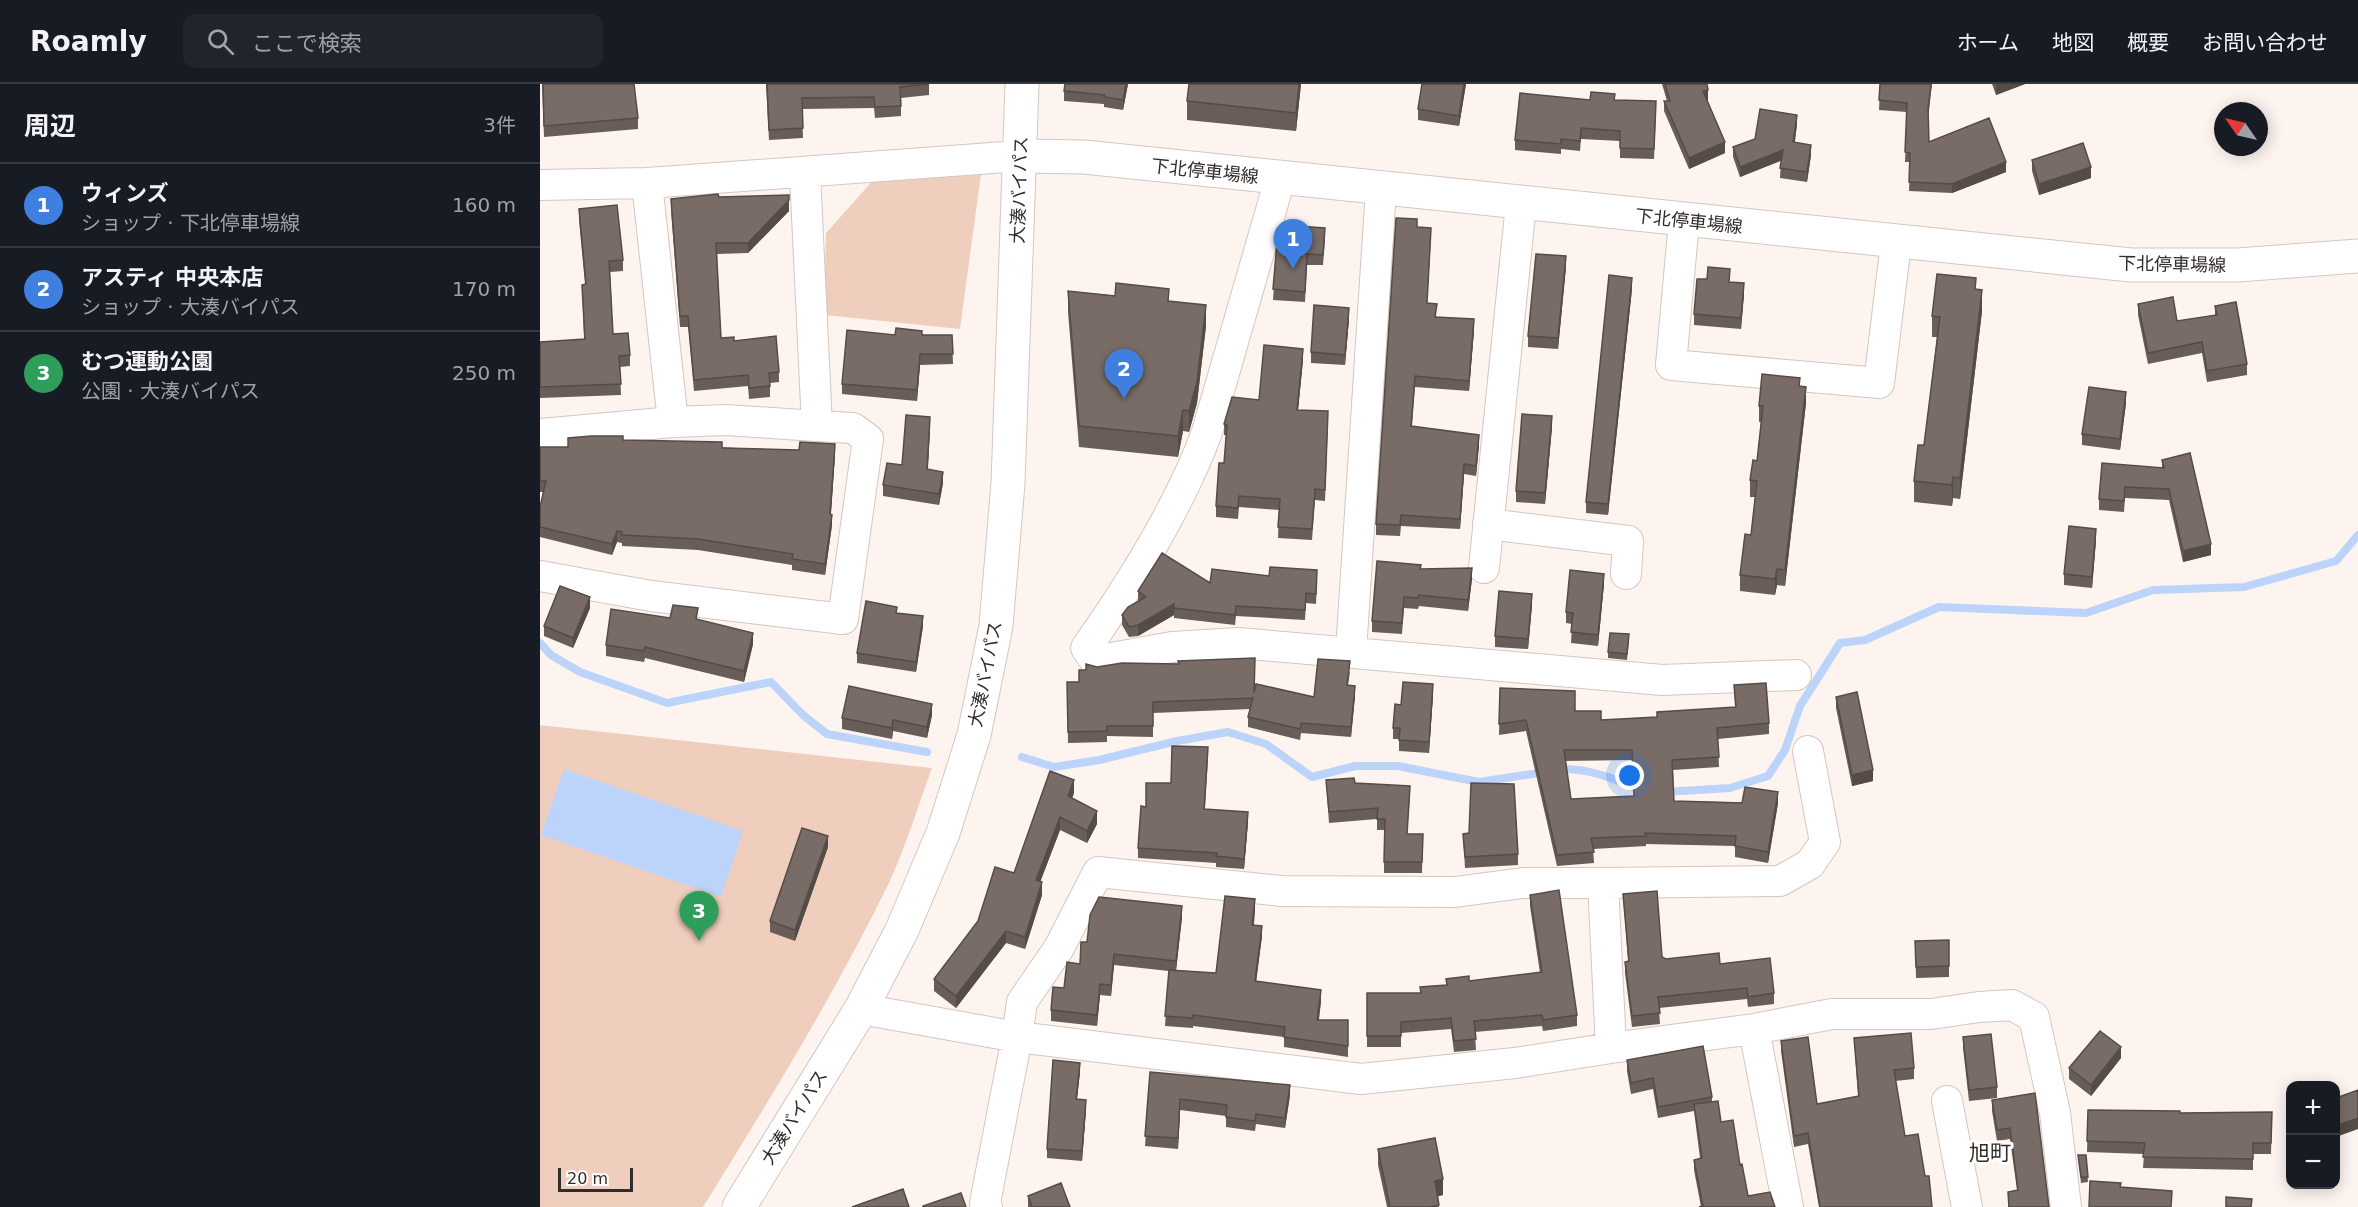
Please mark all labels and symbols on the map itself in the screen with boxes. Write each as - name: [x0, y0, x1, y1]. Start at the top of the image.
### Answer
- north arrow: [2214, 102, 2268, 156]
- street label: 大湊バイパス: [1007, 136, 1031, 244]
- street label: 下北停車場線: [1150, 155, 1260, 187]
- street label: 下北停車場線: [1634, 205, 1744, 237]
- pin: 1: [1274, 220, 1312, 269]
- street label: 下北停車場線: [2118, 253, 2226, 275]
- pin: 2: [1104, 350, 1144, 399]
- street label: 大湊バイパス: [964, 619, 1006, 729]
- your location: [1615, 761, 1644, 790]
- pin: 3: [680, 892, 718, 941]
- street label: 大湊バイパス: [757, 1066, 831, 1168]
- district label: 旭町: [1969, 1141, 2011, 1165]
- scale bar: [558, 1165, 633, 1192]

